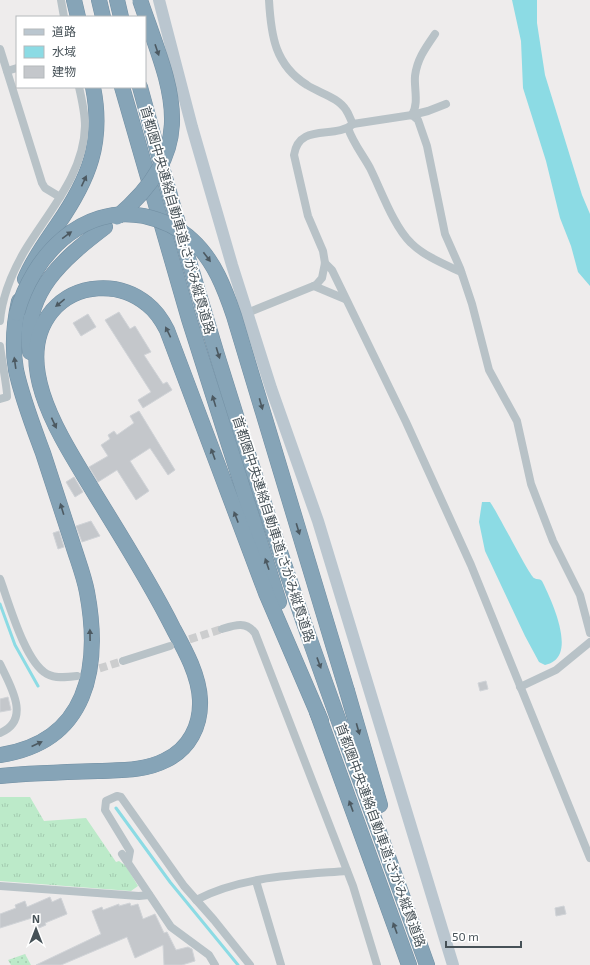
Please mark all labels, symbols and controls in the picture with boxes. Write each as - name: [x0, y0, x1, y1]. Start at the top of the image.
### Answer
- legend: [16, 16, 146, 88]
- text: 道路: [52, 24, 76, 38]
- text: 水域: [52, 44, 76, 58]
- one-way arrow: [155, 45, 161, 57]
- text: 建物: [52, 64, 76, 78]
- street label: 首都圏中央連絡自動車道;さがみ縦貫道路: [138, 104, 218, 336]
- one-way arrow: [80, 175, 87, 187]
- one-way arrow: [62, 231, 73, 239]
- one-way arrow: [202, 251, 211, 262]
- one-way arrow: [55, 299, 66, 308]
- one-way arrow: [165, 326, 171, 338]
- one-way arrow: [215, 347, 221, 359]
- one-way arrow: [12, 357, 18, 369]
- one-way arrow: [211, 394, 217, 406]
- one-way arrow: [258, 399, 264, 411]
- street label: 首都圏中央連絡自動車道;さがみ縦貫道路: [230, 414, 318, 644]
- one-way arrow: [51, 417, 57, 429]
- one-way arrow: [209, 448, 215, 460]
- one-way arrow: [59, 502, 65, 514]
- one-way arrow: [233, 511, 239, 523]
- one-way arrow: [295, 523, 301, 535]
- one-way arrow: [263, 558, 269, 570]
- one-way arrow: [87, 628, 93, 641]
- one-way arrow: [316, 657, 322, 669]
- street label: 首都圏中央連絡自動車道;さがみ縦貫道路: [333, 721, 429, 949]
- one-way arrow: [355, 723, 361, 735]
- one-way arrow: [31, 741, 43, 747]
- one-way arrow: [348, 800, 354, 812]
- north arrow: [16, 909, 56, 949]
- text: N: [32, 912, 40, 925]
- one-way arrow: [392, 922, 398, 934]
- scale bar: [446, 923, 521, 949]
- text: 50 m: [452, 929, 479, 943]

